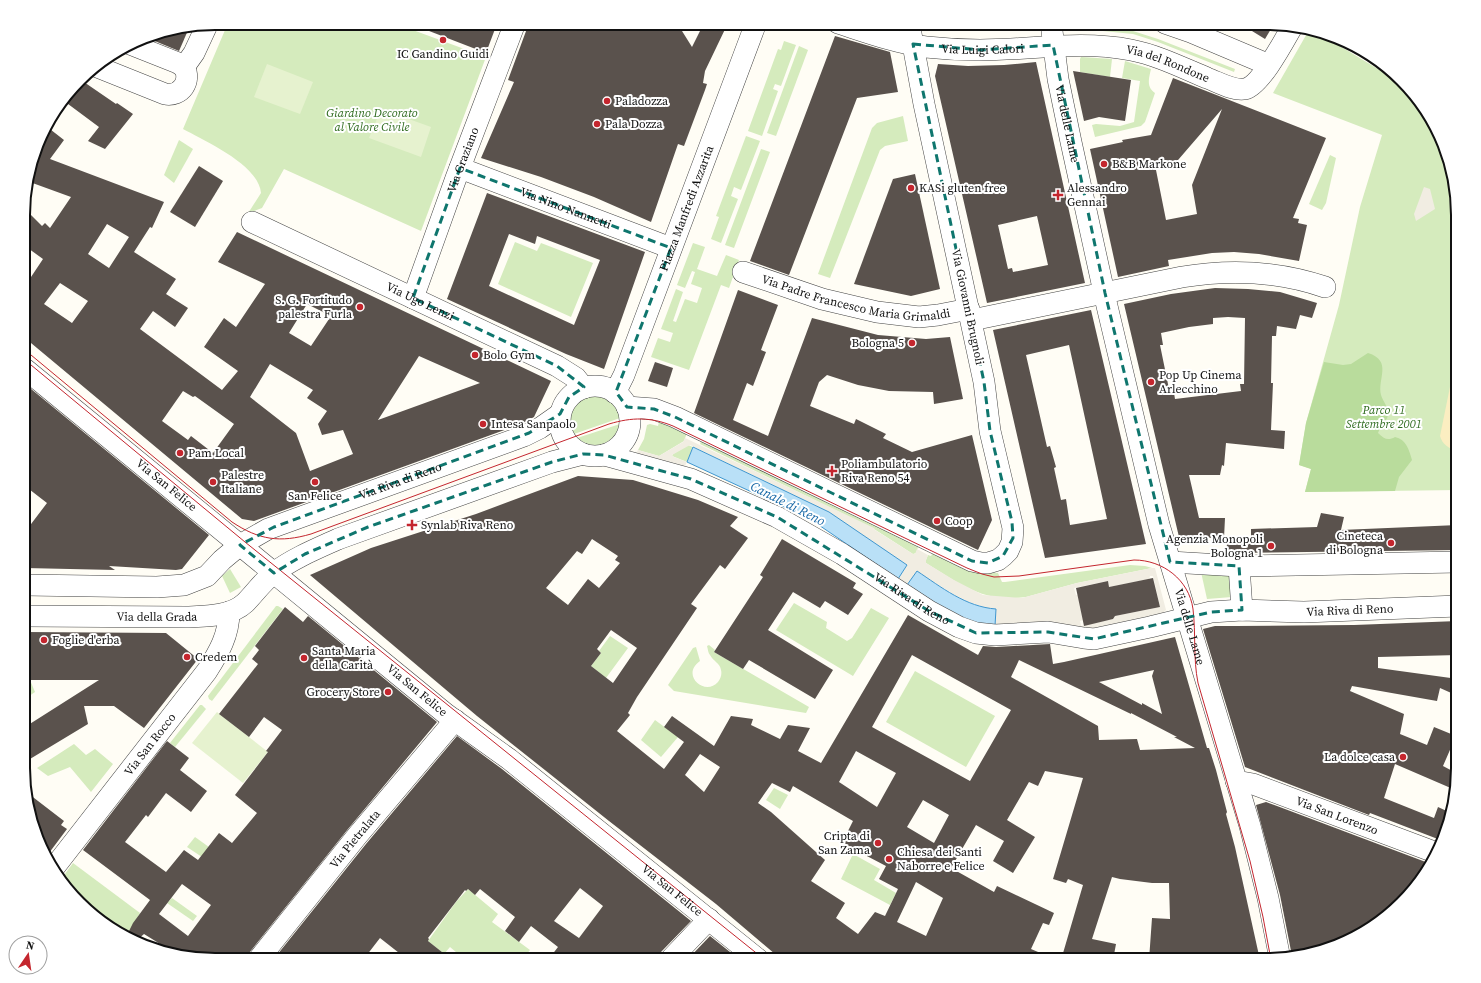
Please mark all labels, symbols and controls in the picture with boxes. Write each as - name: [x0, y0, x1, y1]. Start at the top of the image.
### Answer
- marker: IC Gandino Guidi: [438, 35, 448, 45]
- street label: Via Luigi Calori: [941, 40, 1025, 58]
- street label: Via del Rondone: [1125, 41, 1212, 86]
- place label: IC Gandino Guidi: [397, 46, 490, 62]
- street label: Via delle Lame: [1051, 83, 1083, 164]
- place label: Paladozza: [615, 93, 669, 109]
- marker: Paladozza: [602, 96, 612, 106]
- park label: Giardino Decorato al Valore Civile: [326, 105, 418, 135]
- place label: Pala Dozza: [605, 116, 664, 132]
- marker: Pala Dozza: [592, 119, 602, 129]
- street label: Via Graziano: [444, 125, 483, 195]
- street label: Piazza Manfredi Azzarita: [656, 143, 718, 273]
- place label: B&B Markone: [1112, 156, 1186, 172]
- marker: B&B Markone: [1099, 159, 1109, 169]
- place label: KASi gluten free: [919, 180, 1006, 196]
- place label: Alessandro Gennai: [1067, 180, 1127, 210]
- marker: KASi gluten free: [906, 183, 916, 193]
- street label: Via Nino Nannetti: [518, 184, 614, 233]
- marker: Alessandro Gennai: [1052, 189, 1064, 201]
- street label: Via Giovanni Brugnoli: [948, 248, 988, 367]
- street label: Via Padre Francesco Maria Grimaldi: [760, 271, 952, 325]
- street label: Via Ugo Lenzi: [384, 278, 457, 325]
- place label: S. G. Fortitudo palestra Furla: [275, 292, 353, 322]
- marker: S. G. Fortitudo palestra Furla: [355, 302, 365, 312]
- place label: Bologna 5: [851, 335, 904, 351]
- marker: Bologna 5: [907, 338, 917, 348]
- place label: Bolo Gym: [483, 347, 535, 363]
- marker: Bolo Gym: [470, 350, 480, 360]
- place label: Pop Up Cinema Arlecchino: [1159, 367, 1242, 397]
- marker: Pop Up Cinema Arlecchino: [1146, 377, 1156, 387]
- park label: Parco 11 Settembre 2001: [1346, 402, 1422, 432]
- place label: Intesa Sanpaolo: [491, 416, 576, 432]
- marker: Intesa Sanpaolo: [478, 419, 488, 429]
- place label: Pam Local: [188, 445, 244, 461]
- marker: Pam Local: [175, 448, 185, 458]
- street label: Via San Felice: [133, 455, 200, 515]
- place label: Poliambulatorio Riva Reno 54: [841, 456, 928, 486]
- street label: Via Riva di Reno: [356, 458, 444, 503]
- marker: Poliambulatorio Riva Reno 54: [826, 465, 838, 477]
- place label: Palestre Italiane: [221, 467, 264, 497]
- marker: Palestre Italiane: [208, 477, 218, 487]
- marker: San Felice: [310, 477, 320, 487]
- water label: Canale di Reno: [748, 477, 828, 530]
- place label: San Felice: [288, 488, 342, 504]
- place label: Coop: [945, 513, 973, 529]
- marker: Coop: [932, 516, 942, 526]
- place label: Synlab Riva Reno: [421, 517, 514, 533]
- marker: Synlab Riva Reno: [406, 519, 418, 531]
- place label: Cineteca di Bologna: [1326, 528, 1384, 558]
- place label: Agenzia Monopoli Bologna 1: [1166, 531, 1263, 561]
- marker: Cineteca di Bologna: [1386, 538, 1396, 548]
- marker: Agenzia Monopoli Bologna 1: [1266, 541, 1276, 551]
- street label: Via Riva di Reno: [871, 569, 953, 629]
- street label: Via delle Lame: [1171, 586, 1209, 667]
- street label: Via Riva di Reno: [1306, 601, 1394, 620]
- street label: Via della Grada: [116, 608, 198, 625]
- place label: Foglie d'erba: [52, 632, 120, 648]
- marker: Foglie d'erba: [39, 635, 49, 645]
- place label: Santa Maria della Carità: [312, 643, 376, 673]
- place label: Credem: [195, 649, 238, 665]
- marker: Credem: [182, 652, 192, 662]
- marker: Santa Maria della Carità: [299, 653, 309, 663]
- street label: Via San Felice: [383, 661, 451, 720]
- place label: Grocery Store: [307, 684, 380, 700]
- marker: Grocery Store: [383, 687, 393, 697]
- street label: Via San Rocco: [121, 709, 180, 779]
- place label: La dolce casa: [1324, 749, 1396, 765]
- marker: La dolce casa: [1398, 752, 1408, 762]
- street label: Via San Lorenzo: [1294, 793, 1381, 838]
- street label: Via Pietralata: [326, 806, 384, 872]
- place label: Cripta di San Zama: [818, 828, 871, 858]
- marker: Cripta di San Zama: [873, 838, 883, 848]
- place label: Chiesa dei Santi Naborre e Felice: [897, 844, 985, 874]
- marker: Chiesa dei Santi Naborre e Felice: [884, 854, 894, 864]
- street label: Via San Felice: [638, 861, 706, 920]
- north arrow: [8, 935, 48, 975]
- text: N: [25, 938, 36, 954]

